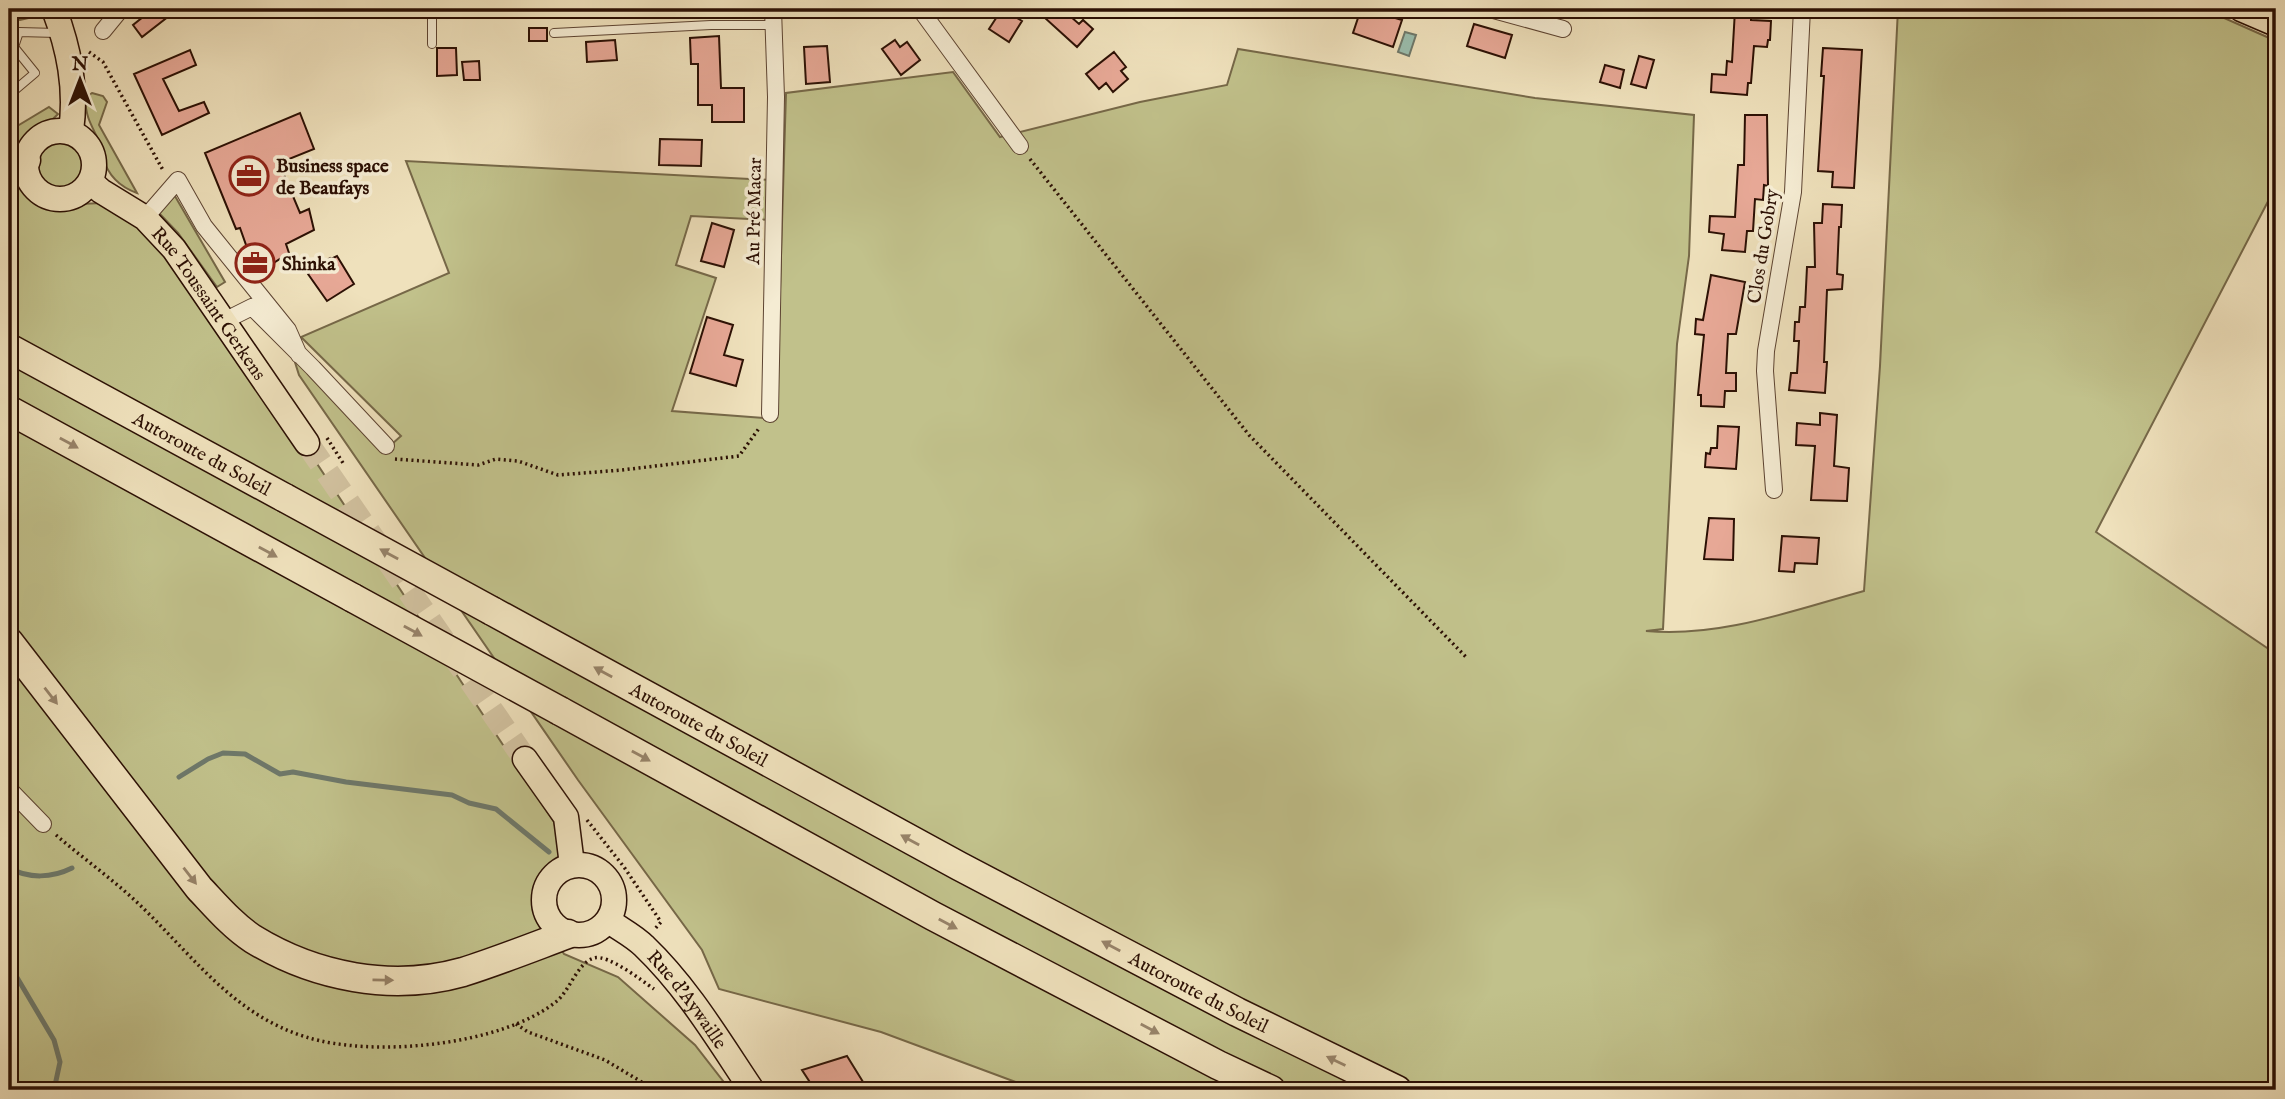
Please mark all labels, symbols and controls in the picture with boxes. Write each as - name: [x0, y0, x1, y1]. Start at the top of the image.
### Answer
- north arrow: [46, 46, 116, 116]
- text: N: [71, 53, 89, 77]
- office icon: Business space de Beaufays: [228, 155, 270, 197]
- place label: Business space de Beaufays: [276, 155, 389, 201]
- street label: Au Pré Macar: [742, 157, 768, 266]
- street label: Clos du Gobry: [1743, 187, 1785, 305]
- street label: Rue Toussaint Gerkens: [145, 222, 270, 386]
- office icon: Shinka: [234, 242, 276, 284]
- place label: Shinka: [282, 253, 336, 277]
- street label: Autoroute du Soleil: [127, 407, 275, 503]
- one-way arrow: [59, 437, 78, 449]
- one-way arrow: [259, 546, 278, 558]
- one-way arrow: [378, 549, 398, 561]
- one-way arrow: [403, 625, 422, 637]
- one-way arrow: [593, 666, 613, 678]
- street label: Autoroute du Soleil: [624, 678, 772, 774]
- one-way arrow: [43, 687, 57, 705]
- one-way arrow: [631, 750, 651, 762]
- one-way arrow: [901, 834, 920, 846]
- one-way arrow: [182, 867, 196, 885]
- one-way arrow: [938, 918, 958, 929]
- one-way arrow: [1101, 940, 1121, 952]
- street label: Rue d'Aywaille: [641, 946, 732, 1054]
- street label: Autoroute du Soleil: [1123, 947, 1273, 1040]
- one-way arrow: [373, 974, 395, 986]
- one-way arrow: [1140, 1023, 1160, 1035]
- one-way arrow: [1326, 1055, 1346, 1066]

